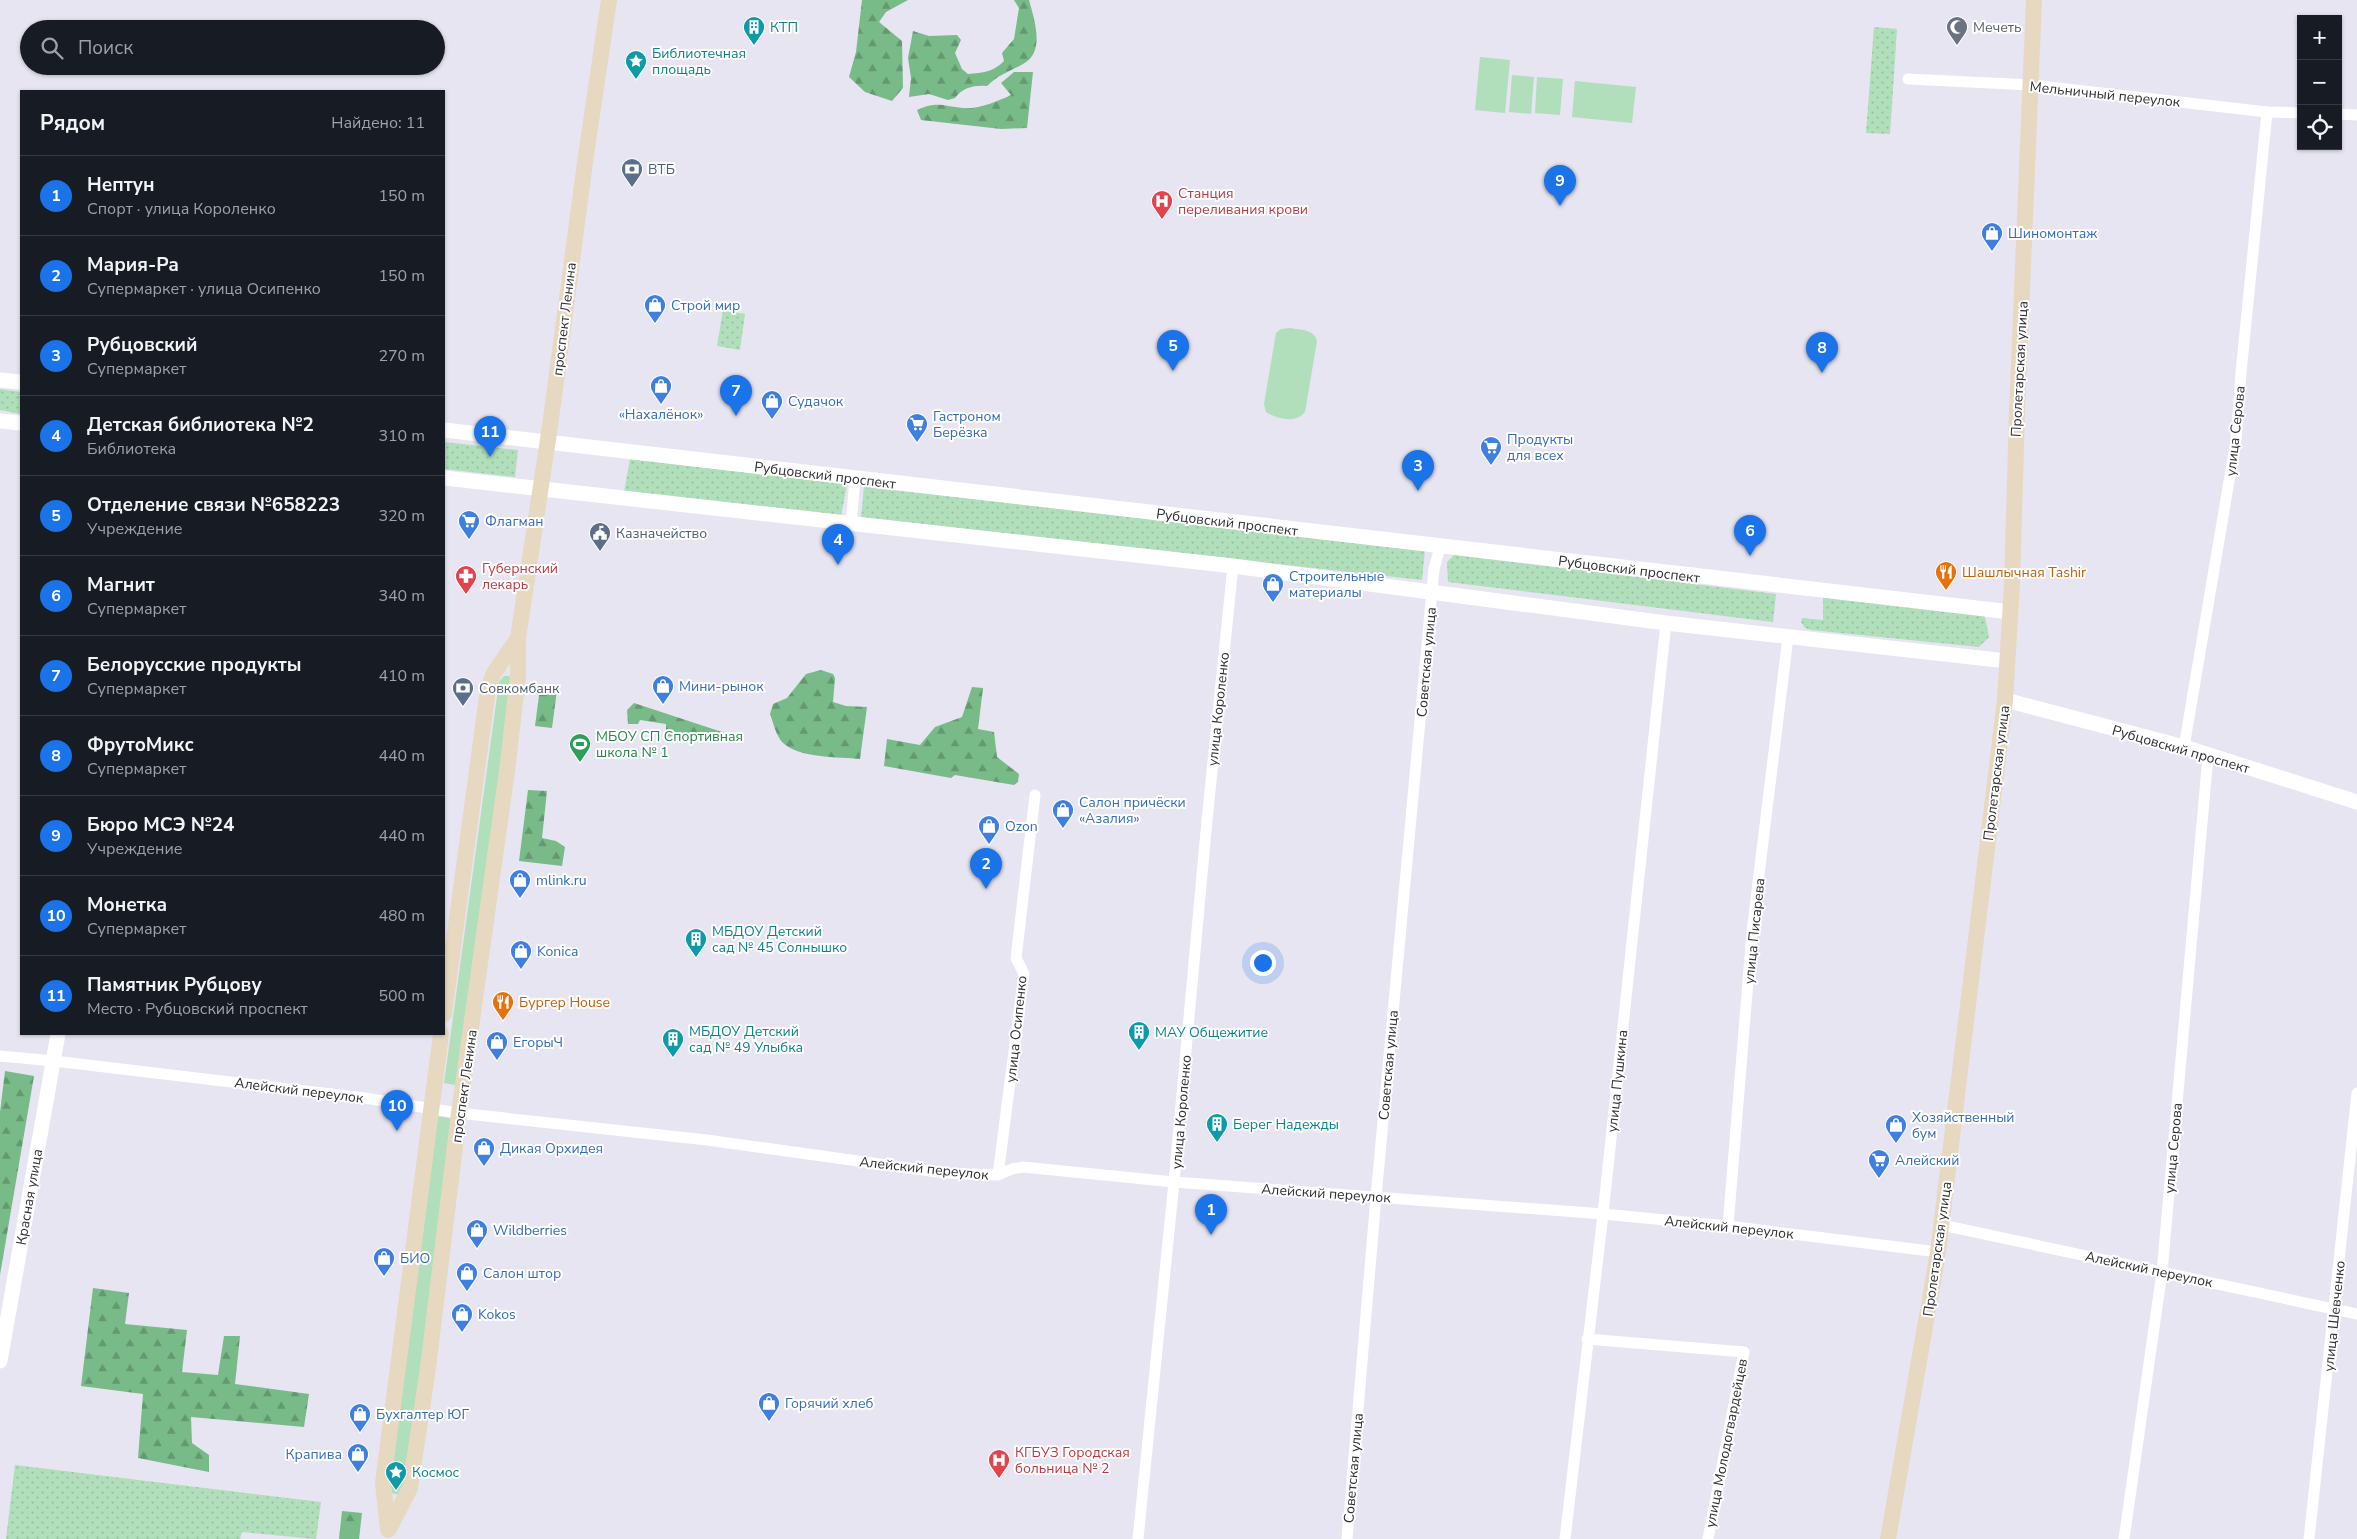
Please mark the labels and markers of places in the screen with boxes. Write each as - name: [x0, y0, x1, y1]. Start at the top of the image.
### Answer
- building icon: КТП: [742, 15, 766, 46]
- mosque icon: Мечеть: [1945, 15, 1969, 46]
- place label: КТП: [770, 18, 798, 37]
- place label: Мечеть: [1973, 18, 2022, 37]
- place label: Библиотечная площадь: [652, 44, 746, 79]
- place icon: Библиотечная площадь: [624, 49, 648, 80]
- bank icon: ВТБ: [620, 157, 644, 188]
- place label: ВТБ: [648, 160, 675, 179]
- pin: 9: [1544, 165, 1576, 206]
- place label: Станция переливания крови: [1178, 184, 1308, 219]
- hospital icon: Станция переливания крови: [1150, 189, 1174, 220]
- shop icon: Шиномонтаж: [1980, 221, 2004, 252]
- place label: Шиномонтаж: [2008, 224, 2097, 243]
- shop icon: Строй мир: [643, 293, 667, 324]
- place label: Строй мир: [671, 296, 740, 315]
- pin: 5: [1157, 330, 1189, 371]
- pin: 8: [1806, 332, 1838, 373]
- shop icon: «Нахалёнок»: [649, 374, 673, 405]
- pin: 7: [720, 375, 752, 416]
- shop icon: Судачок: [760, 389, 784, 420]
- place label: Судачок: [788, 392, 844, 411]
- place label: «Нахалёнок»: [619, 405, 703, 424]
- place label: Гастроном Берёзка: [933, 407, 1001, 442]
- supermarket icon: Гастроном Берёзка: [905, 412, 929, 443]
- pin: 11: [474, 416, 506, 457]
- place label: Продукты для всех: [1507, 430, 1573, 465]
- supermarket icon: Продукты для всех: [1479, 435, 1503, 466]
- pin: 3: [1402, 450, 1434, 491]
- supermarket icon: Флагман: [457, 509, 481, 540]
- place label: Флагман: [485, 512, 544, 531]
- pin: 6: [1734, 515, 1766, 556]
- public building icon: Казначейство: [588, 521, 612, 552]
- place label: Казначейство: [616, 524, 707, 543]
- pin: 4: [822, 524, 854, 565]
- place label: Губернский лекарь: [482, 559, 558, 594]
- restaurant icon: Шашлычная Tashir: [1934, 560, 1958, 591]
- place label: Шашлычная Tashir: [1962, 563, 2086, 582]
- pharmacy icon: Губернский лекарь: [454, 564, 478, 595]
- place label: Строительные материалы: [1289, 567, 1384, 602]
- shop icon: Строительные материалы: [1261, 572, 1285, 603]
- shop icon: Мини-рынок: [651, 674, 675, 705]
- bank icon: Совкомбанк: [451, 676, 475, 707]
- place label: Мини-рынок: [679, 677, 764, 696]
- place label: Совкомбанк: [479, 679, 560, 698]
- place label: МБОУ СП Спортивная школа № 1: [596, 727, 743, 762]
- sports icon: МБОУ СП Спортивная школа № 1: [568, 732, 592, 763]
- place label: Салон причёски «Азалия»: [1079, 793, 1186, 828]
- shop icon: Салон причёски «Азалия»: [1051, 798, 1075, 829]
- shop icon: Ozon: [977, 814, 1001, 845]
- place label: Ozon: [1005, 817, 1038, 836]
- pin: 2: [970, 848, 1002, 889]
- shop icon: mlink.ru: [508, 868, 532, 899]
- place label: mlink.ru: [536, 871, 587, 890]
- place label: МБДОУ Детский сад № 45 Солнышко: [712, 922, 847, 957]
- building icon: МБДОУ Детский сад № 45 Солнышко: [684, 927, 708, 958]
- shop icon: Konica: [509, 939, 533, 970]
- place label: Konica: [537, 942, 578, 961]
- restaurant icon: Бургер House: [491, 990, 515, 1021]
- place label: Бургер House: [519, 993, 610, 1012]
- building icon: МАУ Общежитие: [1127, 1020, 1151, 1051]
- place label: МБДОУ Детский сад № 49 Улыбка: [689, 1022, 803, 1057]
- place label: МАУ Общежитие: [1155, 1023, 1268, 1042]
- building icon: МБДОУ Детский сад № 49 Улыбка: [661, 1027, 685, 1058]
- shop icon: ЕгорыЧ: [485, 1030, 509, 1061]
- place label: ЕгорыЧ: [513, 1033, 563, 1052]
- pin: 10: [381, 1090, 413, 1131]
- place label: Хозяйственный бум: [1912, 1108, 2015, 1143]
- building icon: Берег Надежды: [1205, 1112, 1229, 1143]
- shop icon: Хозяйственный бум: [1884, 1113, 1908, 1144]
- place label: Берег Надежды: [1233, 1115, 1339, 1134]
- shop icon: Дикая Орхидея: [472, 1136, 496, 1167]
- place label: Дикая Орхидея: [500, 1139, 603, 1158]
- supermarket icon: Алейский: [1867, 1148, 1891, 1179]
- place label: Алейский: [1895, 1151, 1959, 1170]
- pin: 1: [1195, 1194, 1227, 1235]
- shop icon: Wildberries: [465, 1218, 489, 1249]
- place label: Wildberries: [493, 1221, 567, 1240]
- shop icon: БИО: [372, 1246, 396, 1277]
- place label: БИО: [400, 1249, 430, 1268]
- shop icon: Салон штор: [455, 1261, 479, 1292]
- place label: Салон штор: [483, 1264, 561, 1283]
- shop icon: Kokos: [450, 1302, 474, 1333]
- place label: Kokos: [478, 1305, 516, 1324]
- shop icon: Горячий хлеб: [757, 1391, 781, 1422]
- place label: Горячий хлеб: [785, 1394, 873, 1413]
- shop icon: Бухгалтер ЮГ: [348, 1402, 372, 1433]
- place label: Бухгалтер ЮГ: [376, 1405, 470, 1424]
- shop icon: Крапива: [346, 1442, 370, 1473]
- place label: КГБУЗ Городская больница № 2: [1015, 1443, 1130, 1478]
- place label: Крапива: [286, 1445, 342, 1464]
- hospital icon: КГБУЗ Городская больница № 2: [987, 1448, 1011, 1479]
- place icon: Космос: [384, 1460, 408, 1491]
- place label: Космос: [412, 1463, 460, 1482]

